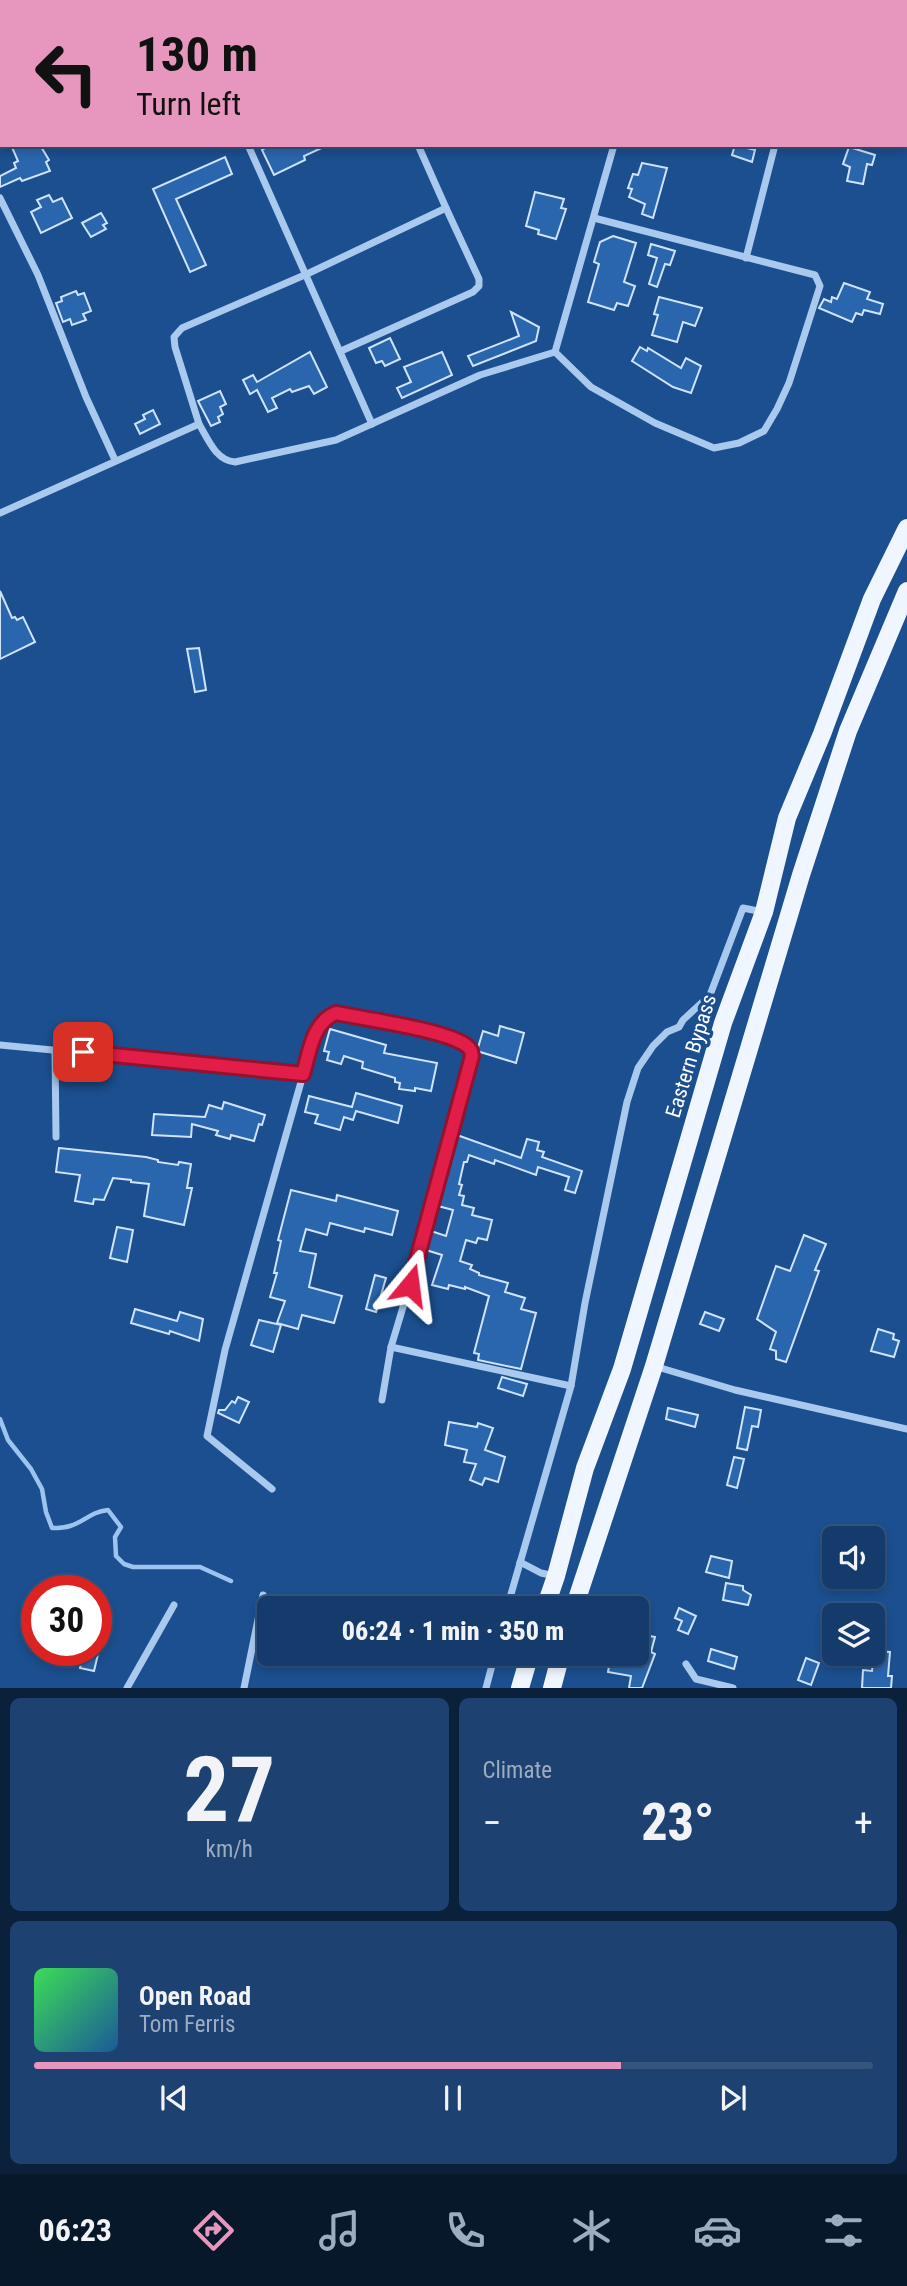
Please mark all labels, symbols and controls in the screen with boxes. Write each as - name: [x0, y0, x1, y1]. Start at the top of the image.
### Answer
- text: 130 m: [136, 26, 258, 83]
- icon: left: [21, 28, 112, 119]
- text: Turn left: [136, 85, 241, 123]
- street label: Eastern Bypass: [661, 992, 721, 1120]
- pin: [53, 1022, 113, 1082]
- icon: arrive: [64, 1033, 102, 1071]
- position arrow: [373, 1248, 447, 1322]
- map controls: [822, 1526, 885, 1666]
- button: sound: [822, 1526, 885, 1589]
- speed limit sign: 30: [21, 1575, 112, 1666]
- button: layers: [822, 1603, 885, 1666]
- text: 06:24 · 1 min · 350 m: [342, 1616, 564, 1646]
- text: 27: [183, 1737, 275, 1843]
- text: Climate: [483, 1757, 552, 1784]
- text: 23°: [641, 1792, 714, 1853]
- text: −: [483, 1801, 502, 1845]
- text: +: [854, 1801, 873, 1845]
- text: km/h: [206, 1836, 253, 1863]
- text: Open Road: [139, 1981, 251, 2011]
- text: Tom Ferris: [139, 2011, 235, 2038]
- icon: previous: [155, 2079, 193, 2117]
- icon: pause: [434, 2079, 472, 2117]
- icon: next: [714, 2079, 752, 2117]
- icon: directions: [189, 2206, 238, 2255]
- icon: music: [315, 2206, 364, 2255]
- icon: phone: [441, 2206, 490, 2255]
- icon: climate: [567, 2206, 616, 2255]
- icon: car: [693, 2206, 742, 2255]
- icon: filters: [819, 2206, 868, 2255]
- text: 06:23: [39, 2211, 112, 2249]

